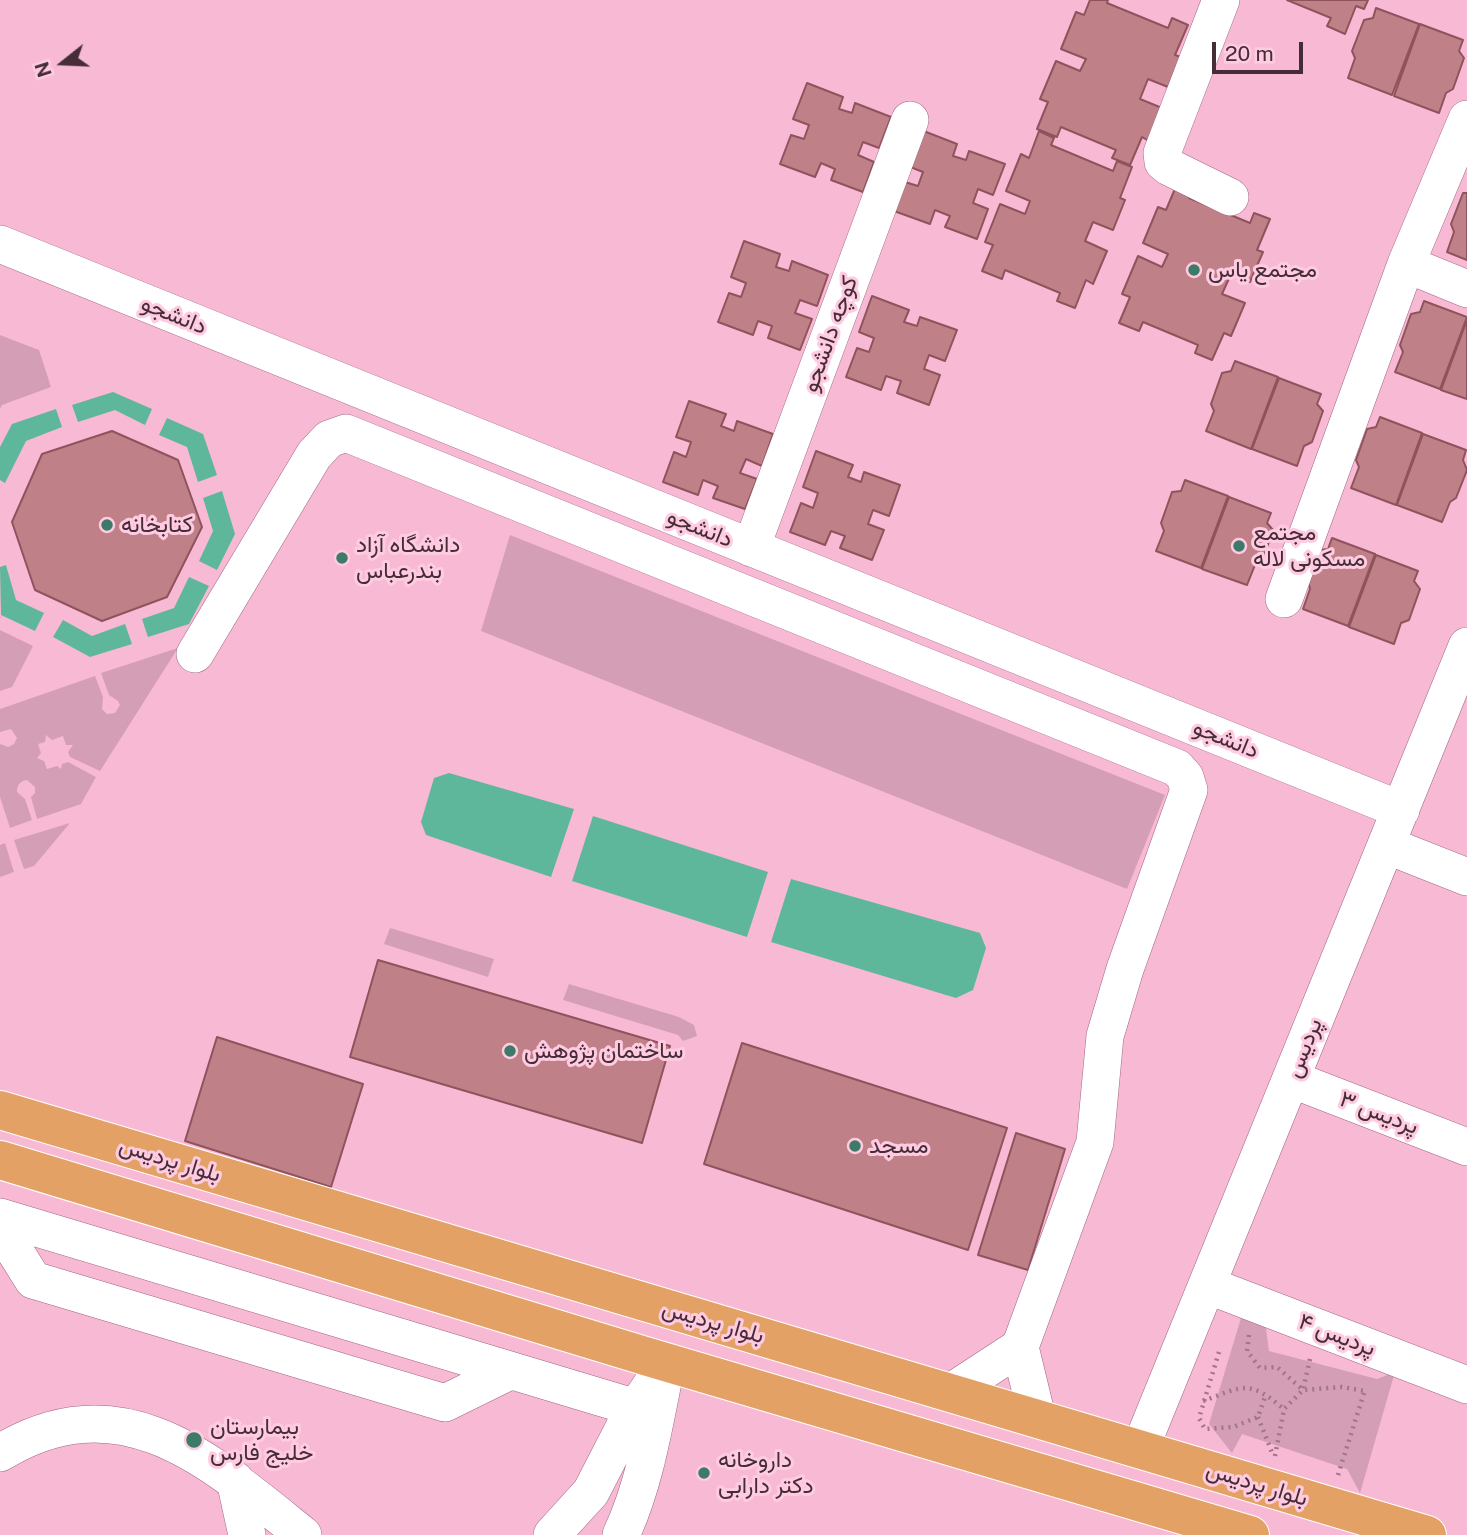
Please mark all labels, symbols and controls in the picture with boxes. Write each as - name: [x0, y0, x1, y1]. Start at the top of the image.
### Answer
- north arrow: [28, 28, 98, 98]
- scale bar: [1215, 28, 1306, 72]
- text: 20 m: [1225, 41, 1274, 66]
- text: N: [30, 59, 56, 80]
- place label: مجتمع یاس: [1208, 256, 1317, 284]
- marker: مجتمع یاس: [1186, 262, 1202, 278]
- street label: کوچه دانشجو: [796, 272, 864, 396]
- street label: دانشجو: [137, 289, 211, 341]
- street label: دانشجو: [663, 502, 737, 554]
- place label: کتابخانه: [121, 511, 193, 539]
- marker: کتابخانه: [99, 517, 115, 533]
- place label: مجتمع مسکونی لاله: [1253, 519, 1365, 573]
- place label: دانشگاه آزاد بندرعباس: [356, 531, 460, 585]
- marker: مجتمع مسکونی لاله: [1231, 538, 1247, 554]
- marker: دانشگاه آزاد بندرعباس: [334, 550, 350, 566]
- street label: دانشجو: [1189, 713, 1263, 765]
- street label: پردیس: [1280, 1014, 1328, 1082]
- place label: ساختمان پژوهش: [524, 1037, 683, 1065]
- marker: ساختمان پژوهش: [502, 1043, 518, 1059]
- street label: پردیس ۳: [1336, 1085, 1422, 1141]
- street label: بلوار پردیس: [116, 1131, 224, 1189]
- place label: مسجد: [869, 1132, 929, 1160]
- marker: مسجد: [847, 1138, 863, 1154]
- street label: بلوار پردیس: [659, 1294, 767, 1350]
- street label: پردیس ۴: [1295, 1308, 1379, 1362]
- place label: بیمارستان خلیج فارس: [210, 1413, 314, 1467]
- marker: بیمارستان خلیج فارس: [184, 1430, 204, 1450]
- place label: داروخانه دکتر دارابی: [718, 1446, 813, 1500]
- street label: بلوار پردیس: [1203, 1455, 1311, 1513]
- marker: داروخانه دکتر دارابی: [696, 1465, 712, 1481]

